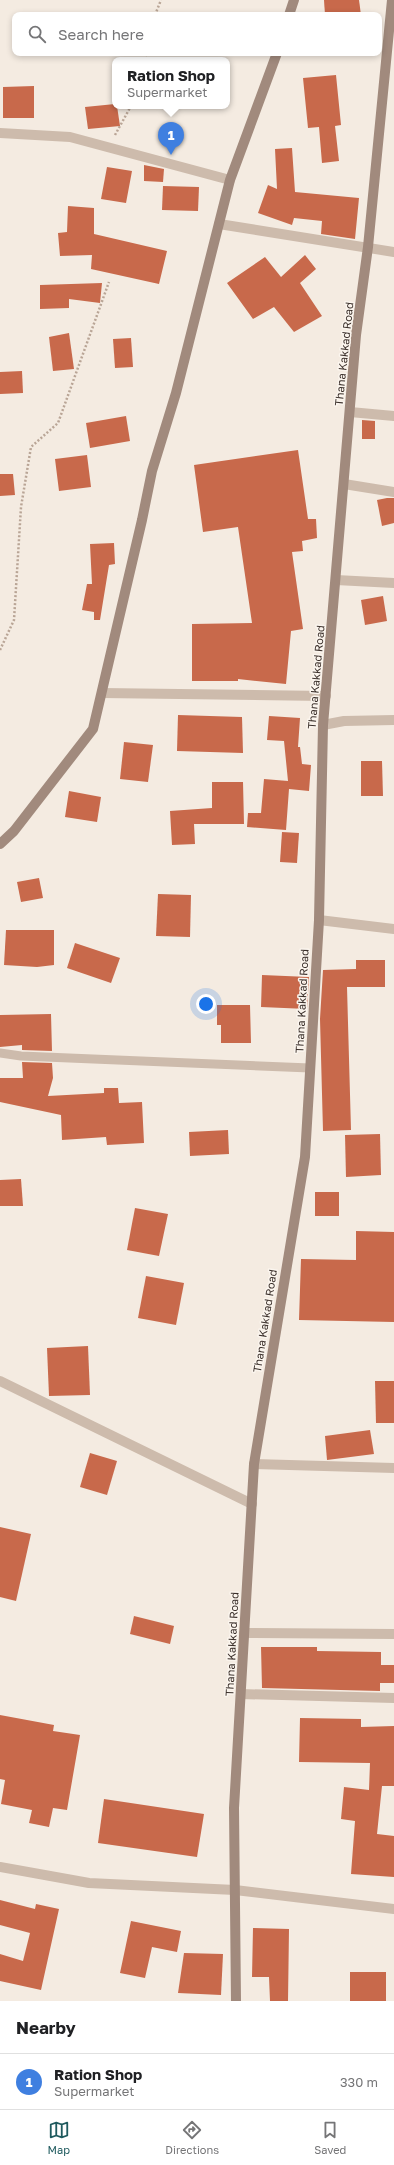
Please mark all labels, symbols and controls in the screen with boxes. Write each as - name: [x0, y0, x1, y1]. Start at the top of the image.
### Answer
- search box: [12, 12, 382, 56]
- icon: search: [26, 23, 48, 45]
- text: Search here: [58, 25, 144, 43]
- popup: [112, 57, 230, 109]
- text: Ration Shop: [127, 66, 215, 84]
- text: Supermarket: [127, 84, 207, 100]
- pin: 1: [158, 122, 184, 155]
- street label: Thana Kakkad Road: [332, 301, 355, 406]
- street label: Thana Kakkad Road: [304, 624, 327, 729]
- street label: Thana Kakkad Road: [292, 949, 311, 1053]
- your location: [196, 994, 216, 1014]
- street label: Thana Kakkad Road: [250, 1268, 279, 1373]
- street label: Thana Kakkad Road: [222, 1592, 241, 1696]
- text: Nearby: [16, 2017, 76, 2038]
- text: Ration Shop: [54, 2065, 142, 2083]
- text: 1: [26, 2074, 32, 2090]
- text: 330 m: [340, 2074, 378, 2090]
- text: Supermarket: [54, 2083, 135, 2099]
- tab: Map: [48, 2119, 70, 2156]
- tab: Directions: [165, 2119, 219, 2156]
- tab: Saved: [314, 2119, 346, 2156]

